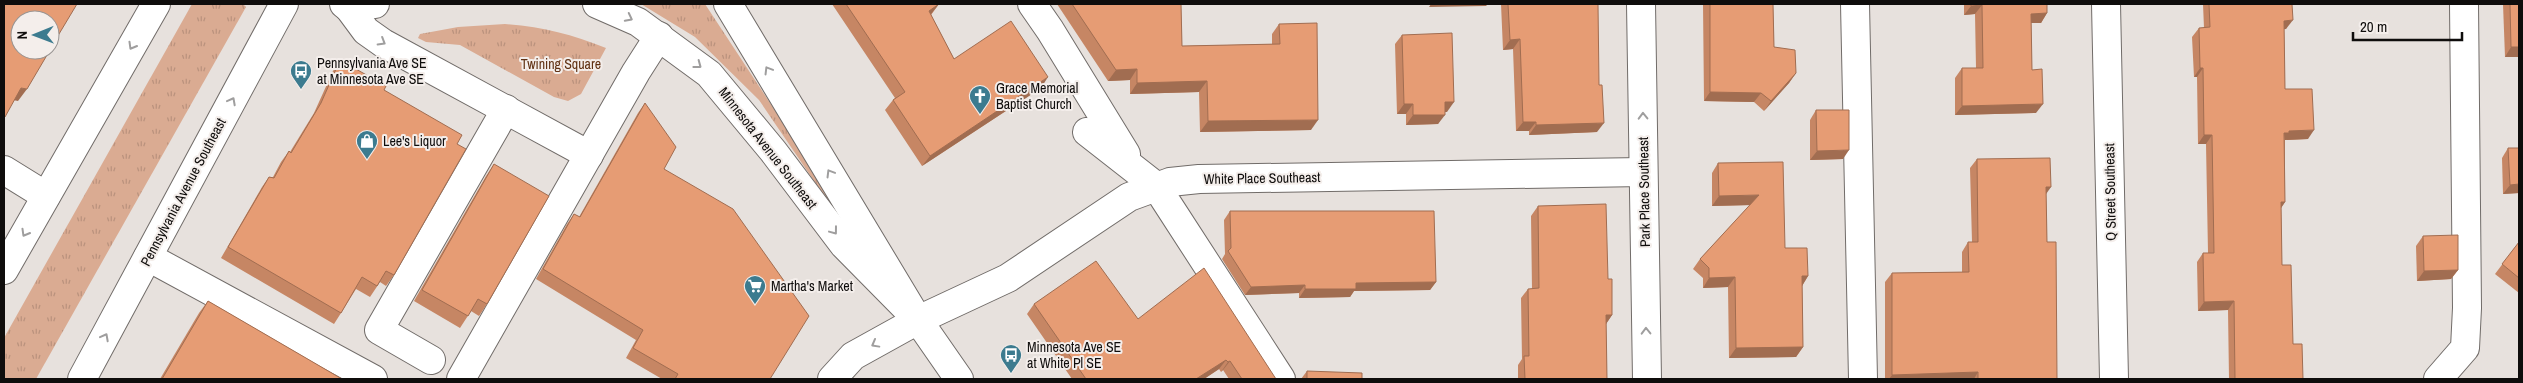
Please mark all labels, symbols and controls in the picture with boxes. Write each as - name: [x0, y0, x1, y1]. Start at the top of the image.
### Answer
- north arrow: [10, 10, 60, 60]
- scale bar: [2353, 10, 2462, 42]
- one-way arrow: [624, 12, 633, 22]
- text: 20 m: [2360, 16, 2387, 37]
- text: N: [13, 31, 31, 40]
- one-way arrow: [377, 35, 386, 45]
- one-way arrow: [128, 41, 138, 50]
- place label: Pennsylvania Ave SE at Minnesota Ave SE: [317, 54, 427, 88]
- park label: Twining Square: [521, 55, 601, 73]
- bus stop icon: Pennsylvania Ave SE at Minnesota Ave SE: [289, 59, 313, 90]
- one-way arrow: [692, 59, 702, 68]
- one-way arrow: [764, 66, 774, 75]
- place label: Grace Memorial Baptist Church: [996, 79, 1078, 113]
- street label: Minnesota Avenue Southeast: [715, 83, 821, 213]
- church icon: Grace Memorial Baptist Church: [968, 84, 992, 115]
- one-way arrow: [226, 97, 236, 106]
- one-way arrow: [1638, 111, 1648, 119]
- street label: Pennsylvania Avenue Southeast: [136, 115, 230, 269]
- shop icon: Lee's Liquor: [355, 129, 379, 160]
- place label: Lee's Liquor: [383, 132, 446, 150]
- street label: Park Place Southeast: [1634, 137, 1654, 247]
- street label: Q Street Southeast: [2100, 143, 2120, 241]
- street label: White Place Southeast: [1203, 168, 1321, 188]
- one-way arrow: [826, 169, 836, 178]
- one-way arrow: [828, 225, 836, 234]
- one-way arrow: [21, 227, 31, 236]
- supermarket icon: Martha's Market: [743, 274, 767, 305]
- place label: Martha's Market: [771, 277, 853, 295]
- one-way arrow: [1641, 326, 1651, 334]
- one-way arrow: [99, 333, 109, 342]
- one-way arrow: [872, 337, 881, 347]
- place label: Minnesota Ave SE at White Pl SE: [1027, 338, 1121, 372]
- bus stop icon: Minnesota Ave SE at White Pl SE: [999, 343, 1023, 374]

